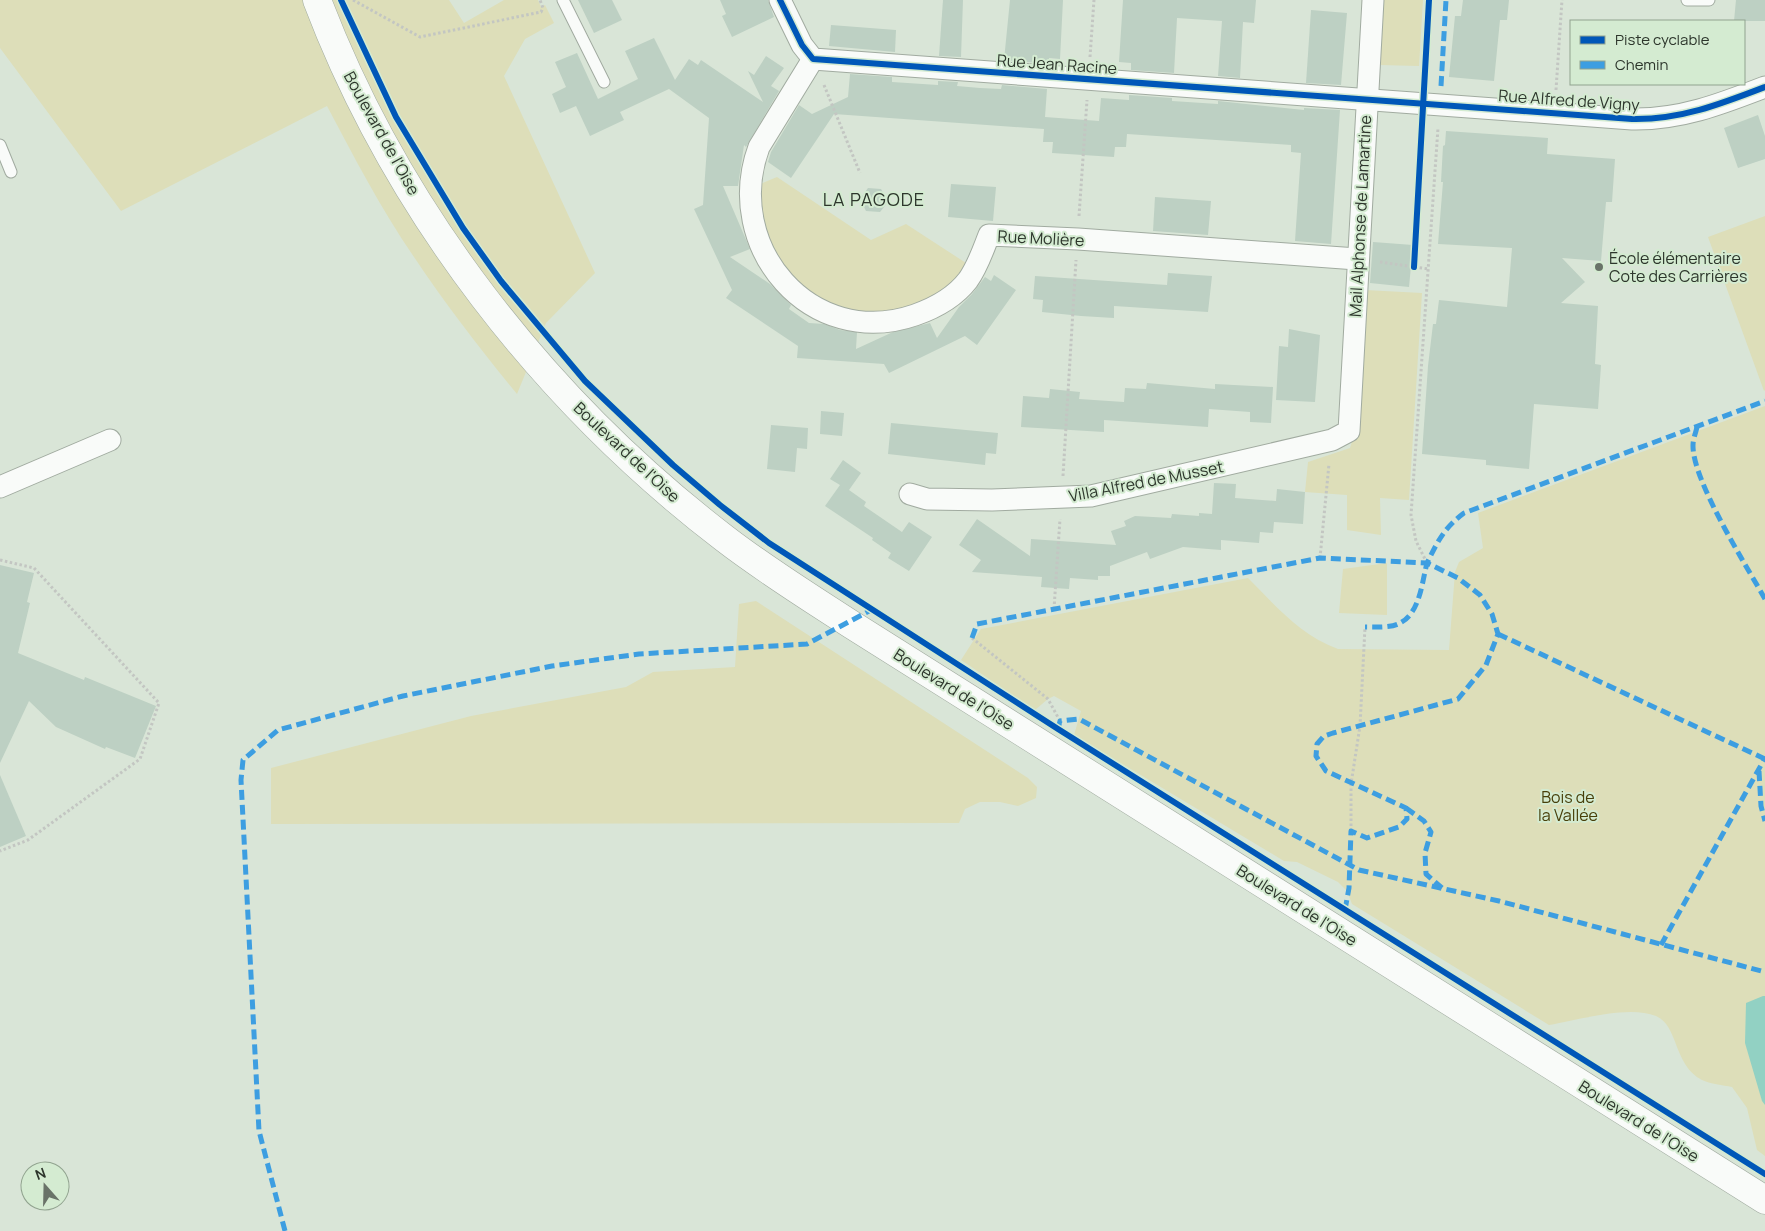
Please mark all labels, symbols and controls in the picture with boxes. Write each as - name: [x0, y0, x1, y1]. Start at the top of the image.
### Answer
- legend: [1570, 20, 1745, 85]
- text: Piste cyclable: [1615, 29, 1710, 50]
- street label: Rue Jean Racine: [996, 49, 1118, 79]
- text: Chemin: [1615, 54, 1668, 75]
- street label: Boulevard de l'Oise: [339, 67, 425, 199]
- street label: Rue Alfred de Vigny: [1498, 84, 1641, 116]
- street label: Mail Alphonse de Lamartine: [1344, 115, 1376, 317]
- district label: LA PAGODE: [823, 187, 925, 211]
- street label: Rue Molière: [997, 225, 1085, 251]
- place label: École élémentaire Cote des Carrières: [1609, 247, 1747, 287]
- marker: École élémentaire Cote des Carrières: [1593, 261, 1605, 273]
- street label: Boulevard de l'Oise: [569, 397, 685, 507]
- street label: Villa Alfred de Musset: [1067, 455, 1225, 507]
- street label: Boulevard de l'Oise: [890, 643, 1018, 735]
- park label: Bois de la Vallée: [1538, 786, 1598, 826]
- street label: Boulevard de l'Oise: [1233, 859, 1361, 951]
- street label: Boulevard de l'Oise: [1575, 1075, 1703, 1167]
- north arrow: [20, 1161, 70, 1211]
- text: N: [32, 1163, 48, 1184]

